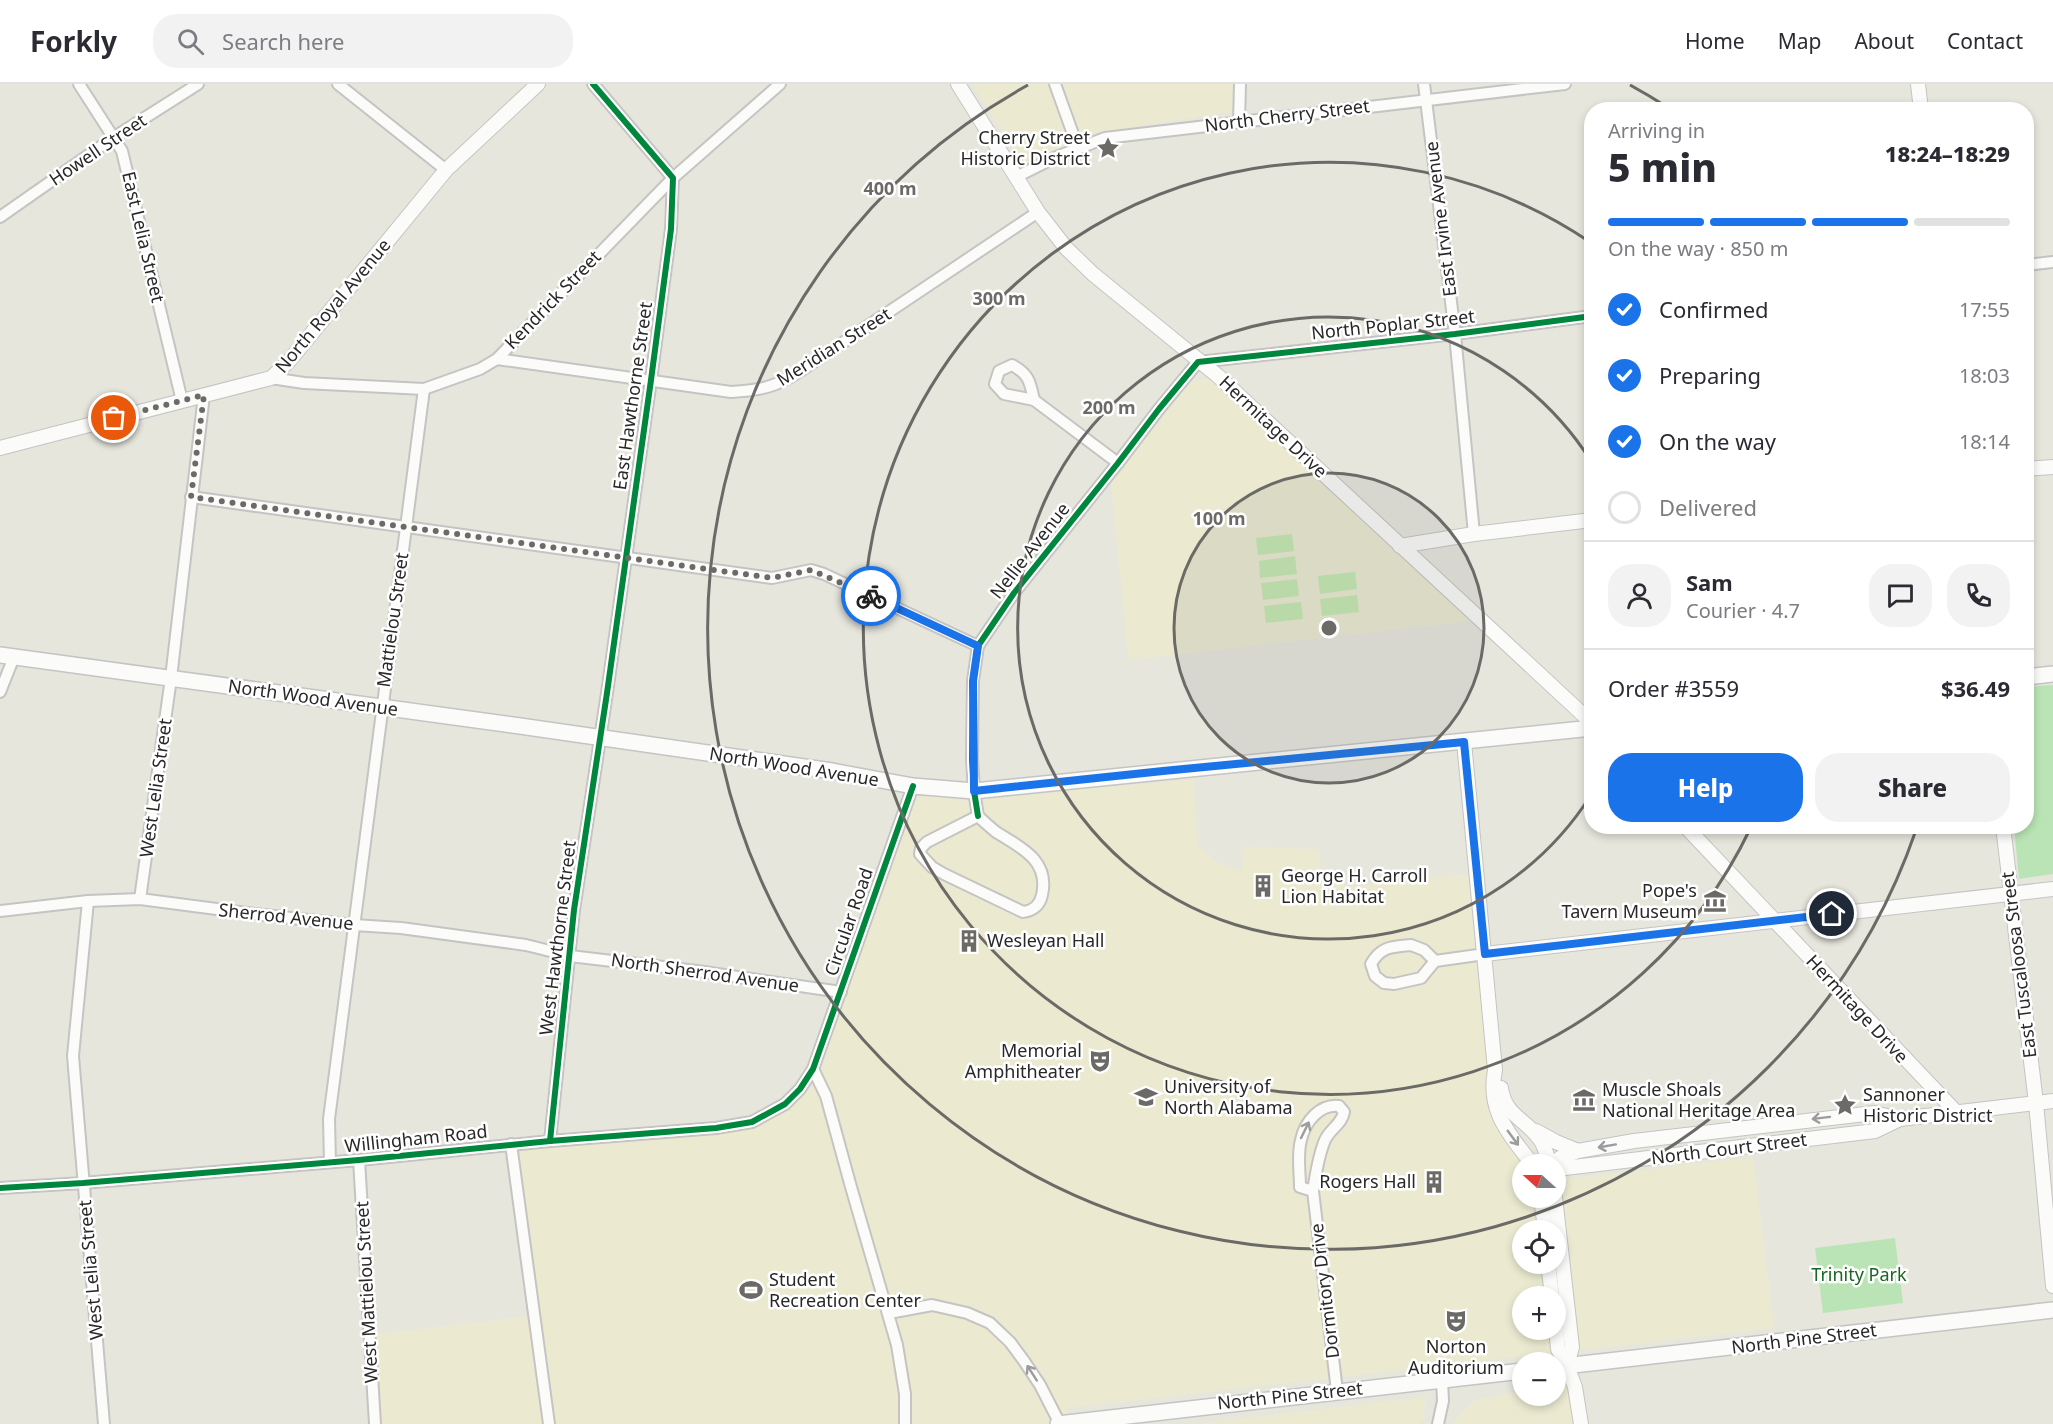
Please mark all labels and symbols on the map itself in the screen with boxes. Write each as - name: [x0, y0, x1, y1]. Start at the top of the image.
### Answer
- street label: North Cherry Street: [1203, 93, 1371, 137]
- street label: Howell Street: [44, 108, 151, 191]
- place label: Cherry Street Historic District: [960, 125, 1090, 170]
- place icon: Cherry Street Historic District: [1095, 135, 1121, 161]
- street label: East Irvine Avenue: [1419, 140, 1461, 298]
- street label: East Lelia Street: [117, 169, 171, 305]
- text: 400 m: [863, 176, 917, 200]
- street label: North Royal Avenue: [269, 233, 395, 377]
- street label: Kendrick Street: [499, 244, 606, 354]
- text: 300 m: [972, 286, 1026, 310]
- street label: East Hawthorne Street: [607, 300, 657, 491]
- street label: Meridian Street: [772, 301, 896, 391]
- street label: North Poplar Street: [1310, 303, 1476, 345]
- street label: Hermitage Drive: [1215, 370, 1333, 483]
- pin: [88, 392, 139, 443]
- text: 200 m: [1082, 395, 1136, 419]
- street label: Nellie Avenue: [984, 497, 1074, 603]
- text: 100 m: [1192, 506, 1246, 530]
- street label: Mattielou Street: [371, 550, 413, 689]
- courier: [841, 566, 901, 626]
- centre of rings: [1319, 618, 1339, 638]
- street label: North Wood Avenue: [227, 673, 400, 721]
- street label: West Lelia Street: [133, 716, 177, 859]
- street label: North Wood Avenue: [708, 741, 881, 791]
- street label: West Hawthorne Street: [533, 839, 581, 1037]
- place label: George H. Carroll Lion Habitat: [1281, 863, 1427, 908]
- street label: Circular Road: [818, 864, 878, 979]
- street label: East Tuscaloosa Street: [1995, 870, 2041, 1060]
- building icon: George H. Carroll Lion Habitat: [1250, 873, 1276, 899]
- place label: Pope's Tavern Museum: [1562, 878, 1697, 923]
- museum icon: Pope's Tavern Museum: [1702, 888, 1728, 914]
- pin: [1806, 888, 1857, 939]
- street label: Sherrod Avenue: [217, 897, 355, 935]
- building icon: Wesleyan Hall: [956, 928, 982, 954]
- place label: Wesleyan Hall: [987, 928, 1104, 952]
- street label: North Sherrod Avenue: [609, 947, 801, 997]
- street label: Hermitage Drive: [1801, 949, 1914, 1067]
- place label: Memorial Amphitheater: [965, 1038, 1083, 1083]
- theatre icon: Memorial Amphitheater: [1087, 1048, 1113, 1074]
- place label: University of North Alabama: [1164, 1074, 1293, 1119]
- place label: Muscle Shoals National Heritage Area: [1602, 1077, 1795, 1122]
- place label: Sannoner Historic District: [1863, 1082, 1993, 1127]
- school or university icon: University of North Alabama: [1133, 1084, 1159, 1110]
- museum icon: Muscle Shoals National Heritage Area: [1571, 1087, 1597, 1113]
- place icon: Sannoner Historic District: [1832, 1092, 1858, 1118]
- one-way arrow: [1812, 1113, 1831, 1124]
- street label: Willingham Road: [343, 1119, 489, 1157]
- one-way arrow: [1300, 1121, 1312, 1139]
- street label: North Court Street: [1650, 1126, 1809, 1169]
- one-way arrow: [1507, 1130, 1519, 1146]
- one-way arrow: [1597, 1140, 1617, 1151]
- north arrow: [1512, 1154, 1566, 1208]
- place label: Rogers Hall: [1319, 1169, 1416, 1193]
- building icon: Rogers Hall: [1421, 1169, 1447, 1195]
- street label: West Lelia Street: [72, 1199, 108, 1341]
- street label: West Mattielou Street: [349, 1200, 383, 1384]
- street label: Dormitory Drive: [1304, 1222, 1344, 1360]
- park label: Trinity Park: [1811, 1262, 1907, 1286]
- place label: Student Recreation Center: [769, 1267, 921, 1312]
- sports icon: Student Recreation Center: [738, 1277, 764, 1303]
- theatre icon: Norton Auditorium: [1443, 1308, 1469, 1334]
- street label: North Pine Street: [1730, 1317, 1878, 1359]
- place label: Norton Auditorium: [1408, 1334, 1504, 1379]
- one-way arrow: [1026, 1365, 1038, 1381]
- street label: North Pine Street: [1216, 1375, 1364, 1415]

